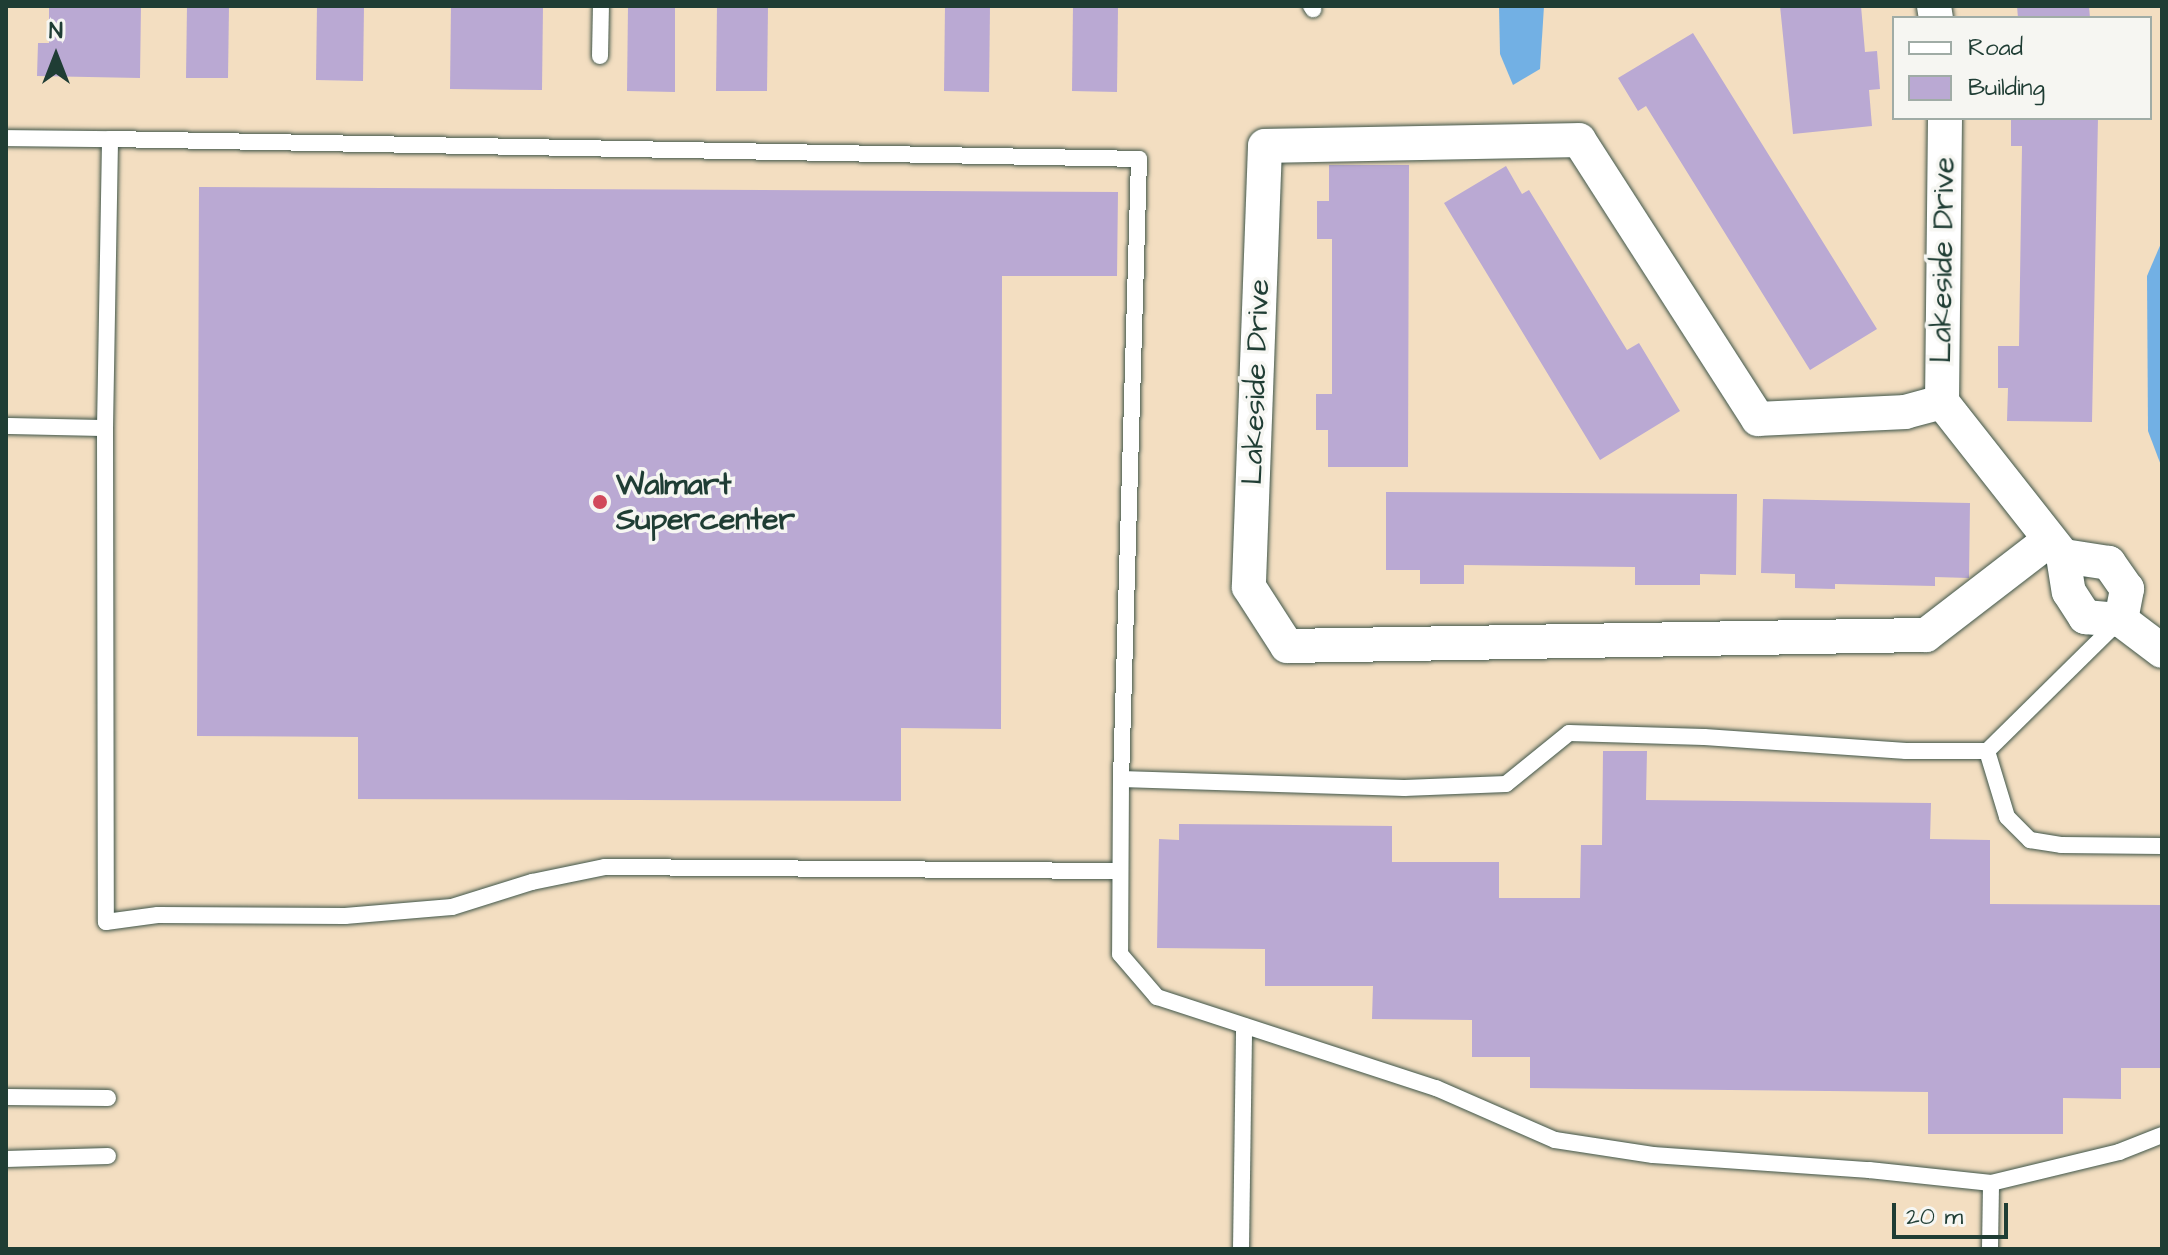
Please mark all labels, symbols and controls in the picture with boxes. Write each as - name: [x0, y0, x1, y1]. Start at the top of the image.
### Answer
- north arrow: [16, 16, 96, 96]
- text: N: [49, 16, 63, 47]
- legend: [1892, 16, 2152, 120]
- text: Road: [1968, 31, 2023, 65]
- text: Building: [1968, 71, 2045, 105]
- street label: Lakeside Drive: [1923, 157, 1963, 363]
- street label: Lakeside Drive: [1234, 278, 1278, 486]
- place label: Walmart Supercenter: [616, 467, 795, 538]
- marker: Walmart Supercenter: [591, 493, 609, 511]
- scale bar: [1896, 1187, 2012, 1237]
- text: 20 m: [1906, 1200, 1963, 1234]

